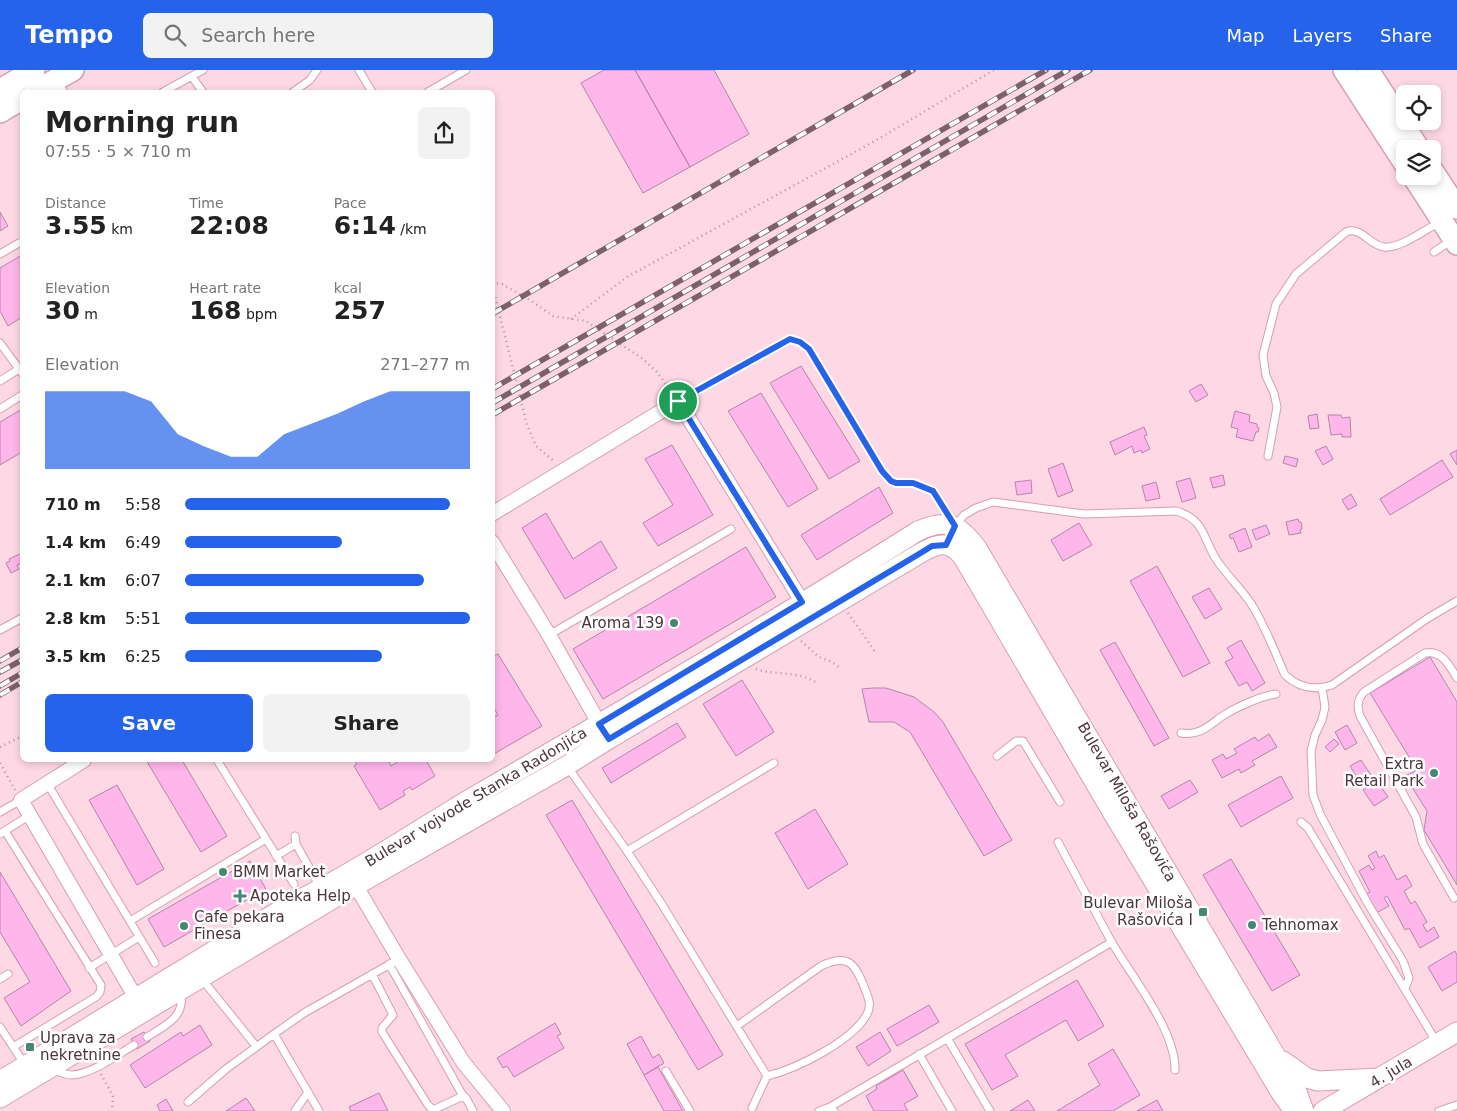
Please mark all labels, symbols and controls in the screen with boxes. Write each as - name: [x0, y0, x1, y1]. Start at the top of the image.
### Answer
- search box: [143, 13, 493, 58]
- text: Tempo: [25, 21, 113, 49]
- icon: search: [161, 21, 189, 49]
- text: Search here: [201, 24, 315, 46]
- text: Map: [1226, 25, 1264, 46]
- text: Layers: [1292, 25, 1352, 46]
- text: Share: [1380, 25, 1432, 46]
- map controls: [1396, 85, 1441, 185]
- button: locate: [1396, 85, 1441, 130]
- text: Morning run: [45, 106, 239, 139]
- button: share: [418, 107, 470, 159]
- button: layers: [1396, 140, 1441, 185]
- text: 07:55 · 5 × 710 m: [45, 142, 191, 161]
- text: Distance: [45, 195, 106, 211]
- text: Time: [189, 195, 224, 211]
- text: Pace: [334, 195, 366, 211]
- text: 3.55: [45, 211, 107, 240]
- text: 22:08: [189, 211, 269, 240]
- text: 6:14: [334, 211, 396, 240]
- text: km: [107, 221, 133, 237]
- text: /km: [396, 221, 427, 237]
- text: Elevation: [45, 280, 110, 296]
- text: Heart rate: [189, 280, 261, 296]
- text: kcal: [334, 280, 362, 296]
- text: 30: [45, 296, 80, 325]
- text: 168: [189, 296, 242, 325]
- text: 257: [334, 296, 386, 325]
- text: m: [80, 306, 98, 322]
- text: bpm: [242, 306, 277, 322]
- text: Elevation: [45, 355, 119, 374]
- text: 271–277 m: [380, 355, 470, 374]
- pin: [657, 380, 699, 422]
- icon: arrive: [664, 387, 692, 415]
- text: 710 m: [45, 495, 101, 514]
- text: 5:58: [125, 495, 161, 514]
- text: 1.4 km: [45, 533, 106, 552]
- text: 6:49: [125, 533, 161, 552]
- text: 2.1 km: [45, 571, 106, 590]
- text: 6:07: [125, 571, 161, 590]
- text: 2.8 km: [45, 609, 106, 628]
- text: 5:51: [125, 609, 161, 628]
- place label: Aroma 139: [582, 614, 664, 632]
- marker: Aroma 139: [668, 617, 680, 629]
- text: 3.5 km: [45, 647, 106, 666]
- text: 6:25: [125, 647, 161, 666]
- button: Save: [45, 694, 253, 752]
- button: Share: [263, 694, 470, 752]
- street label: Bulevar Miloša Rašovića: [1074, 719, 1180, 885]
- street label: Bulevar vojvode Stanka Radonjića: [362, 723, 590, 871]
- place label: Extra Retail Park: [1344, 755, 1424, 790]
- marker: Extra Retail Park: [1428, 767, 1440, 779]
- place label: BMM Market: [233, 863, 326, 881]
- marker: BMM Market: [217, 866, 229, 878]
- place label: Apoteka Help: [250, 887, 351, 905]
- marker: Apoteka Help: [234, 890, 246, 902]
- place label: Bulevar Miloša Rašovića I: [1083, 894, 1193, 929]
- marker: Bulevar Miloša Rašovića I: [1197, 906, 1209, 918]
- place label: Cafe pekara Finesa: [194, 908, 285, 943]
- place label: Tehnomax: [1261, 916, 1339, 934]
- marker: Tehnomax: [1246, 919, 1258, 931]
- marker: Cafe pekara Finesa: [178, 920, 190, 932]
- place label: Uprava za nekretnine: [40, 1029, 121, 1064]
- marker: Uprava za nekretnine: [24, 1041, 36, 1053]
- street label: 4. jula: [1367, 1052, 1415, 1092]

